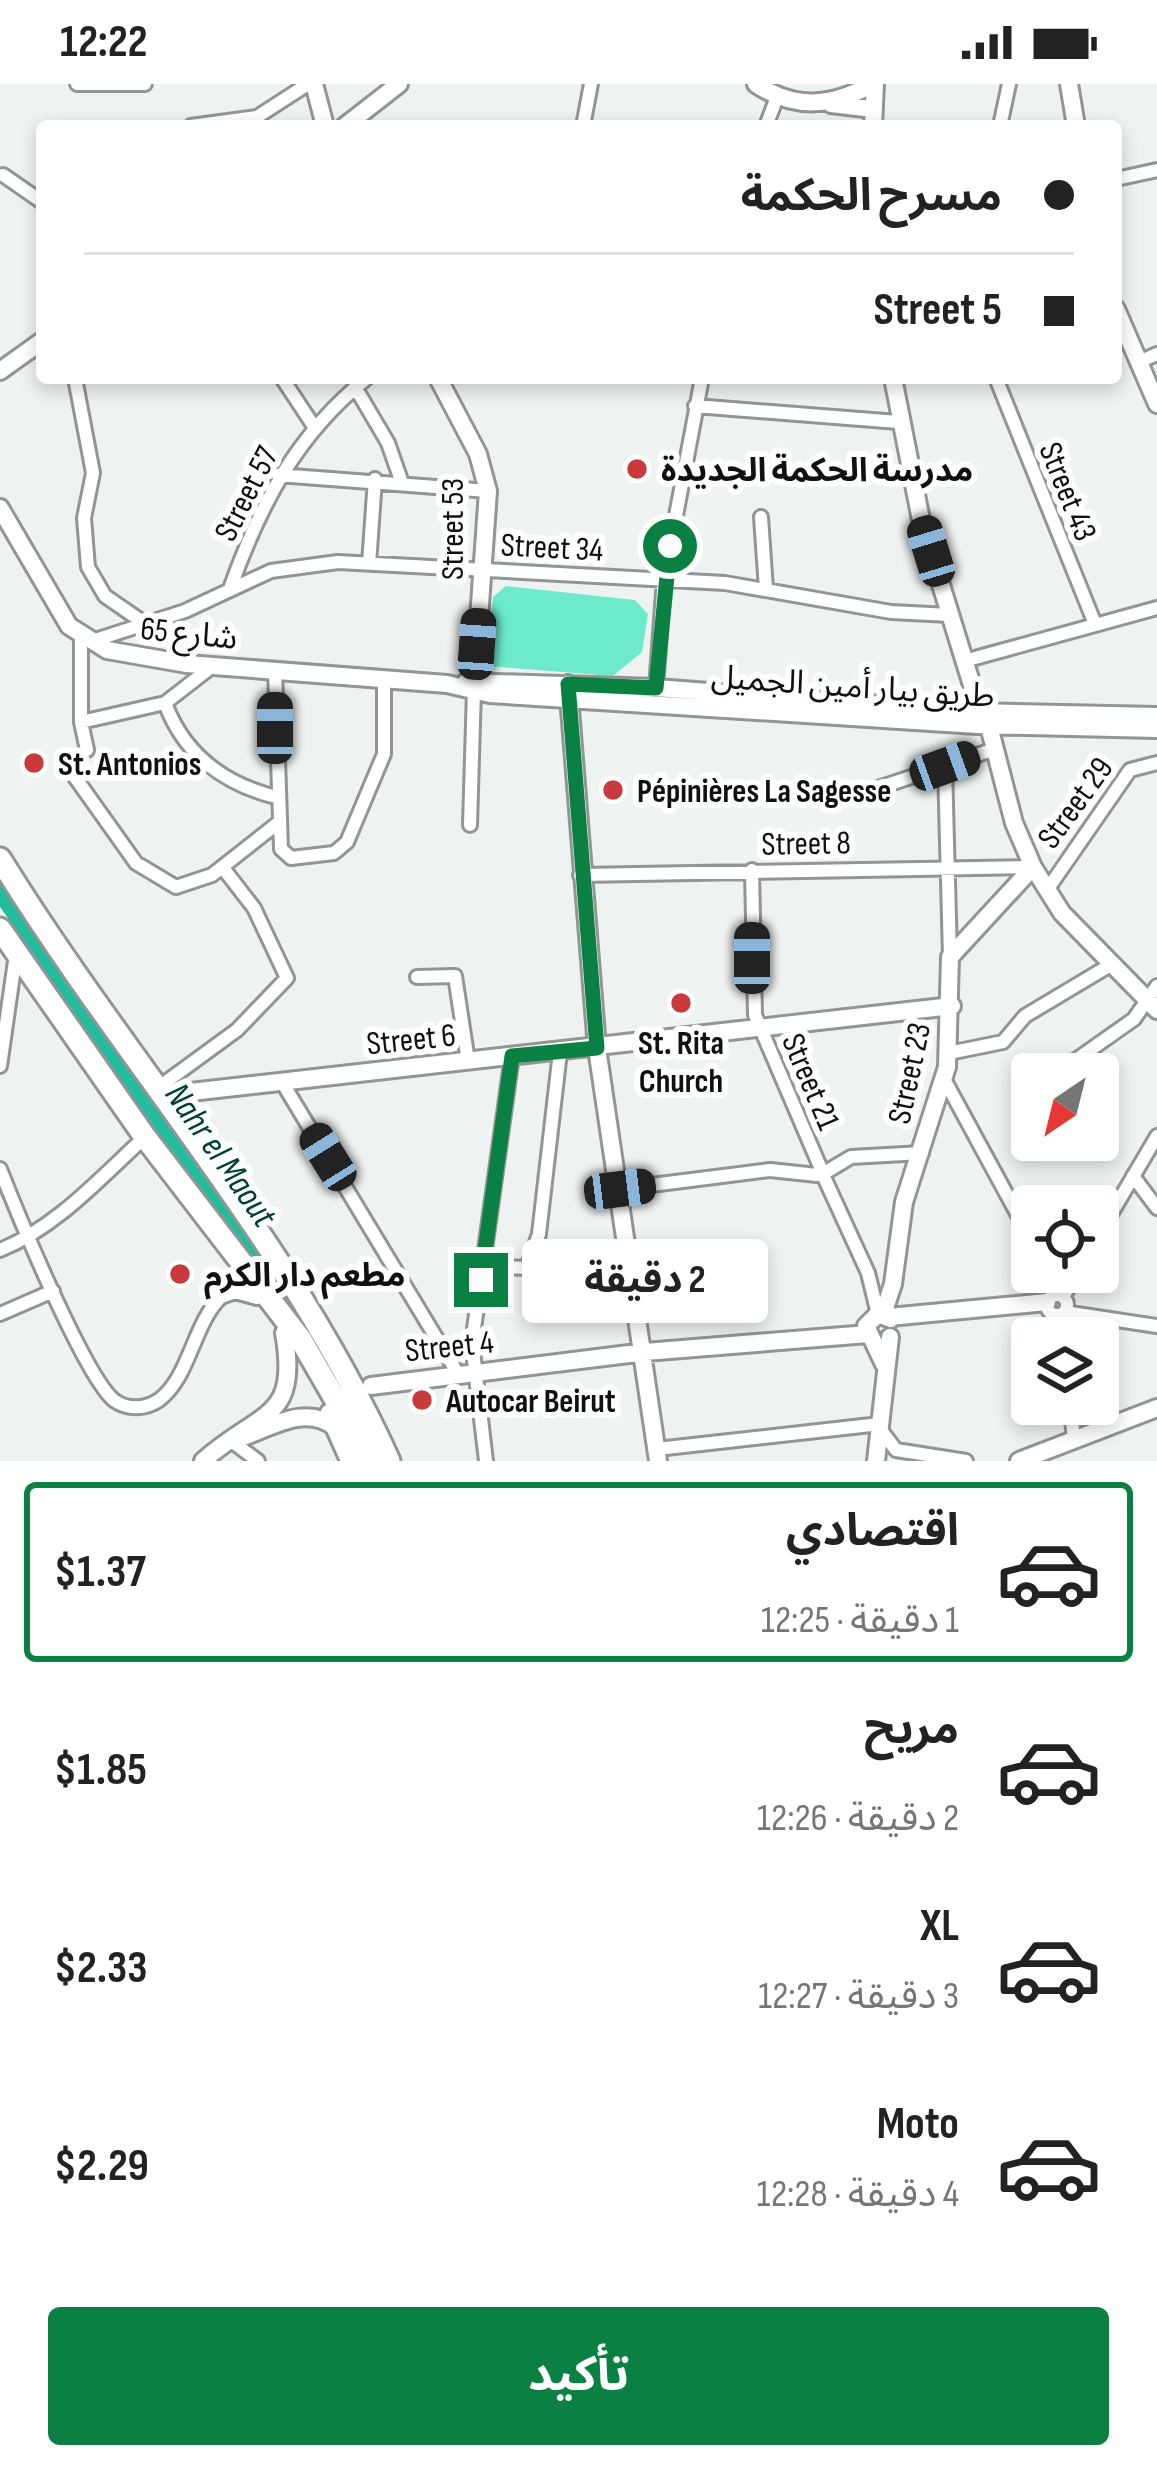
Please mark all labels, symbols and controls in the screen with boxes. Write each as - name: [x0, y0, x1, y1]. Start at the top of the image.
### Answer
- text: 12:22: [60, 15, 147, 70]
- text: مسرح الحكمة: [741, 169, 1002, 224]
- text: Street 5: [873, 283, 1002, 338]
- street label: Street 43: [1029, 437, 1105, 547]
- street label: Street 57: [206, 440, 288, 548]
- place label: مدرسة الحكمة الجديدة: [661, 451, 973, 491]
- marker: مدرسة الحكمة الجديدة: [624, 456, 650, 482]
- street label: Street 53: [433, 478, 473, 580]
- car: [903, 511, 959, 591]
- route start: [643, 519, 697, 573]
- street label: Street 34: [500, 525, 604, 571]
- car: [457, 607, 497, 681]
- street label: شارع 65: [138, 609, 239, 662]
- street label: طريق بيار أمين الجميل: [710, 656, 996, 717]
- car: [257, 692, 293, 764]
- car: [905, 737, 985, 795]
- place label: St. Antonios: [58, 745, 201, 785]
- marker: St. Antonios: [21, 750, 47, 776]
- street label: Street 29: [1029, 750, 1122, 857]
- place label: Pépinières La Sagesse: [637, 772, 891, 812]
- marker: Pépinières La Sagesse: [600, 777, 626, 803]
- street label: Street 8: [761, 823, 851, 865]
- car: [734, 922, 770, 994]
- marker: St. Rita Church: [668, 990, 694, 1016]
- street label: Street 6: [365, 1015, 458, 1065]
- street label: Street 23: [880, 1019, 940, 1128]
- place label: St. Rita Church: [638, 1024, 724, 1102]
- street label: Street 21: [772, 1028, 848, 1136]
- north arrow: [1011, 1053, 1119, 1161]
- map controls: [1011, 1053, 1119, 1425]
- water label: Nahr el Maout: [155, 1075, 286, 1237]
- car: [294, 1117, 362, 1197]
- car: [582, 1167, 658, 1211]
- button: locate: [1011, 1185, 1119, 1293]
- callout: 2 دقيقة: [523, 1238, 769, 1322]
- route end: [454, 1253, 508, 1307]
- place label: مطعم دار الكرم: [204, 1256, 405, 1300]
- text: 2 دقيقة: [584, 1257, 706, 1304]
- marker: مطعم دار الكرم: [167, 1261, 193, 1287]
- button: layers: [1011, 1317, 1119, 1425]
- street label: Street 4: [403, 1322, 496, 1372]
- place label: Autocar Beirut: [445, 1382, 616, 1422]
- marker: Autocar Beirut: [409, 1387, 435, 1413]
- text: اقتصادي: [786, 1504, 959, 1559]
- icon: car: [995, 1518, 1103, 1626]
- text: $1.37: [54, 1545, 146, 1600]
- text: 1 دقيقة · 12:25: [761, 1597, 959, 1644]
- text: مريح: [864, 1702, 959, 1757]
- icon: car: [995, 1716, 1103, 1824]
- text: $1.85: [54, 1743, 147, 1798]
- text: 2 دقيقة · 12:26: [757, 1795, 959, 1842]
- text: XL: [920, 1899, 959, 1954]
- icon: car: [995, 1914, 1103, 2022]
- text: $2.33: [54, 1941, 147, 1996]
- text: 3 دقيقة · 12:27: [758, 1973, 959, 2020]
- text: Moto: [877, 2097, 959, 2152]
- icon: car: [995, 2112, 1103, 2220]
- text: $2.29: [54, 2139, 149, 2194]
- text: 4 دقيقة · 12:28: [757, 2171, 959, 2218]
- button: تأكيد: [48, 2307, 1109, 2445]

